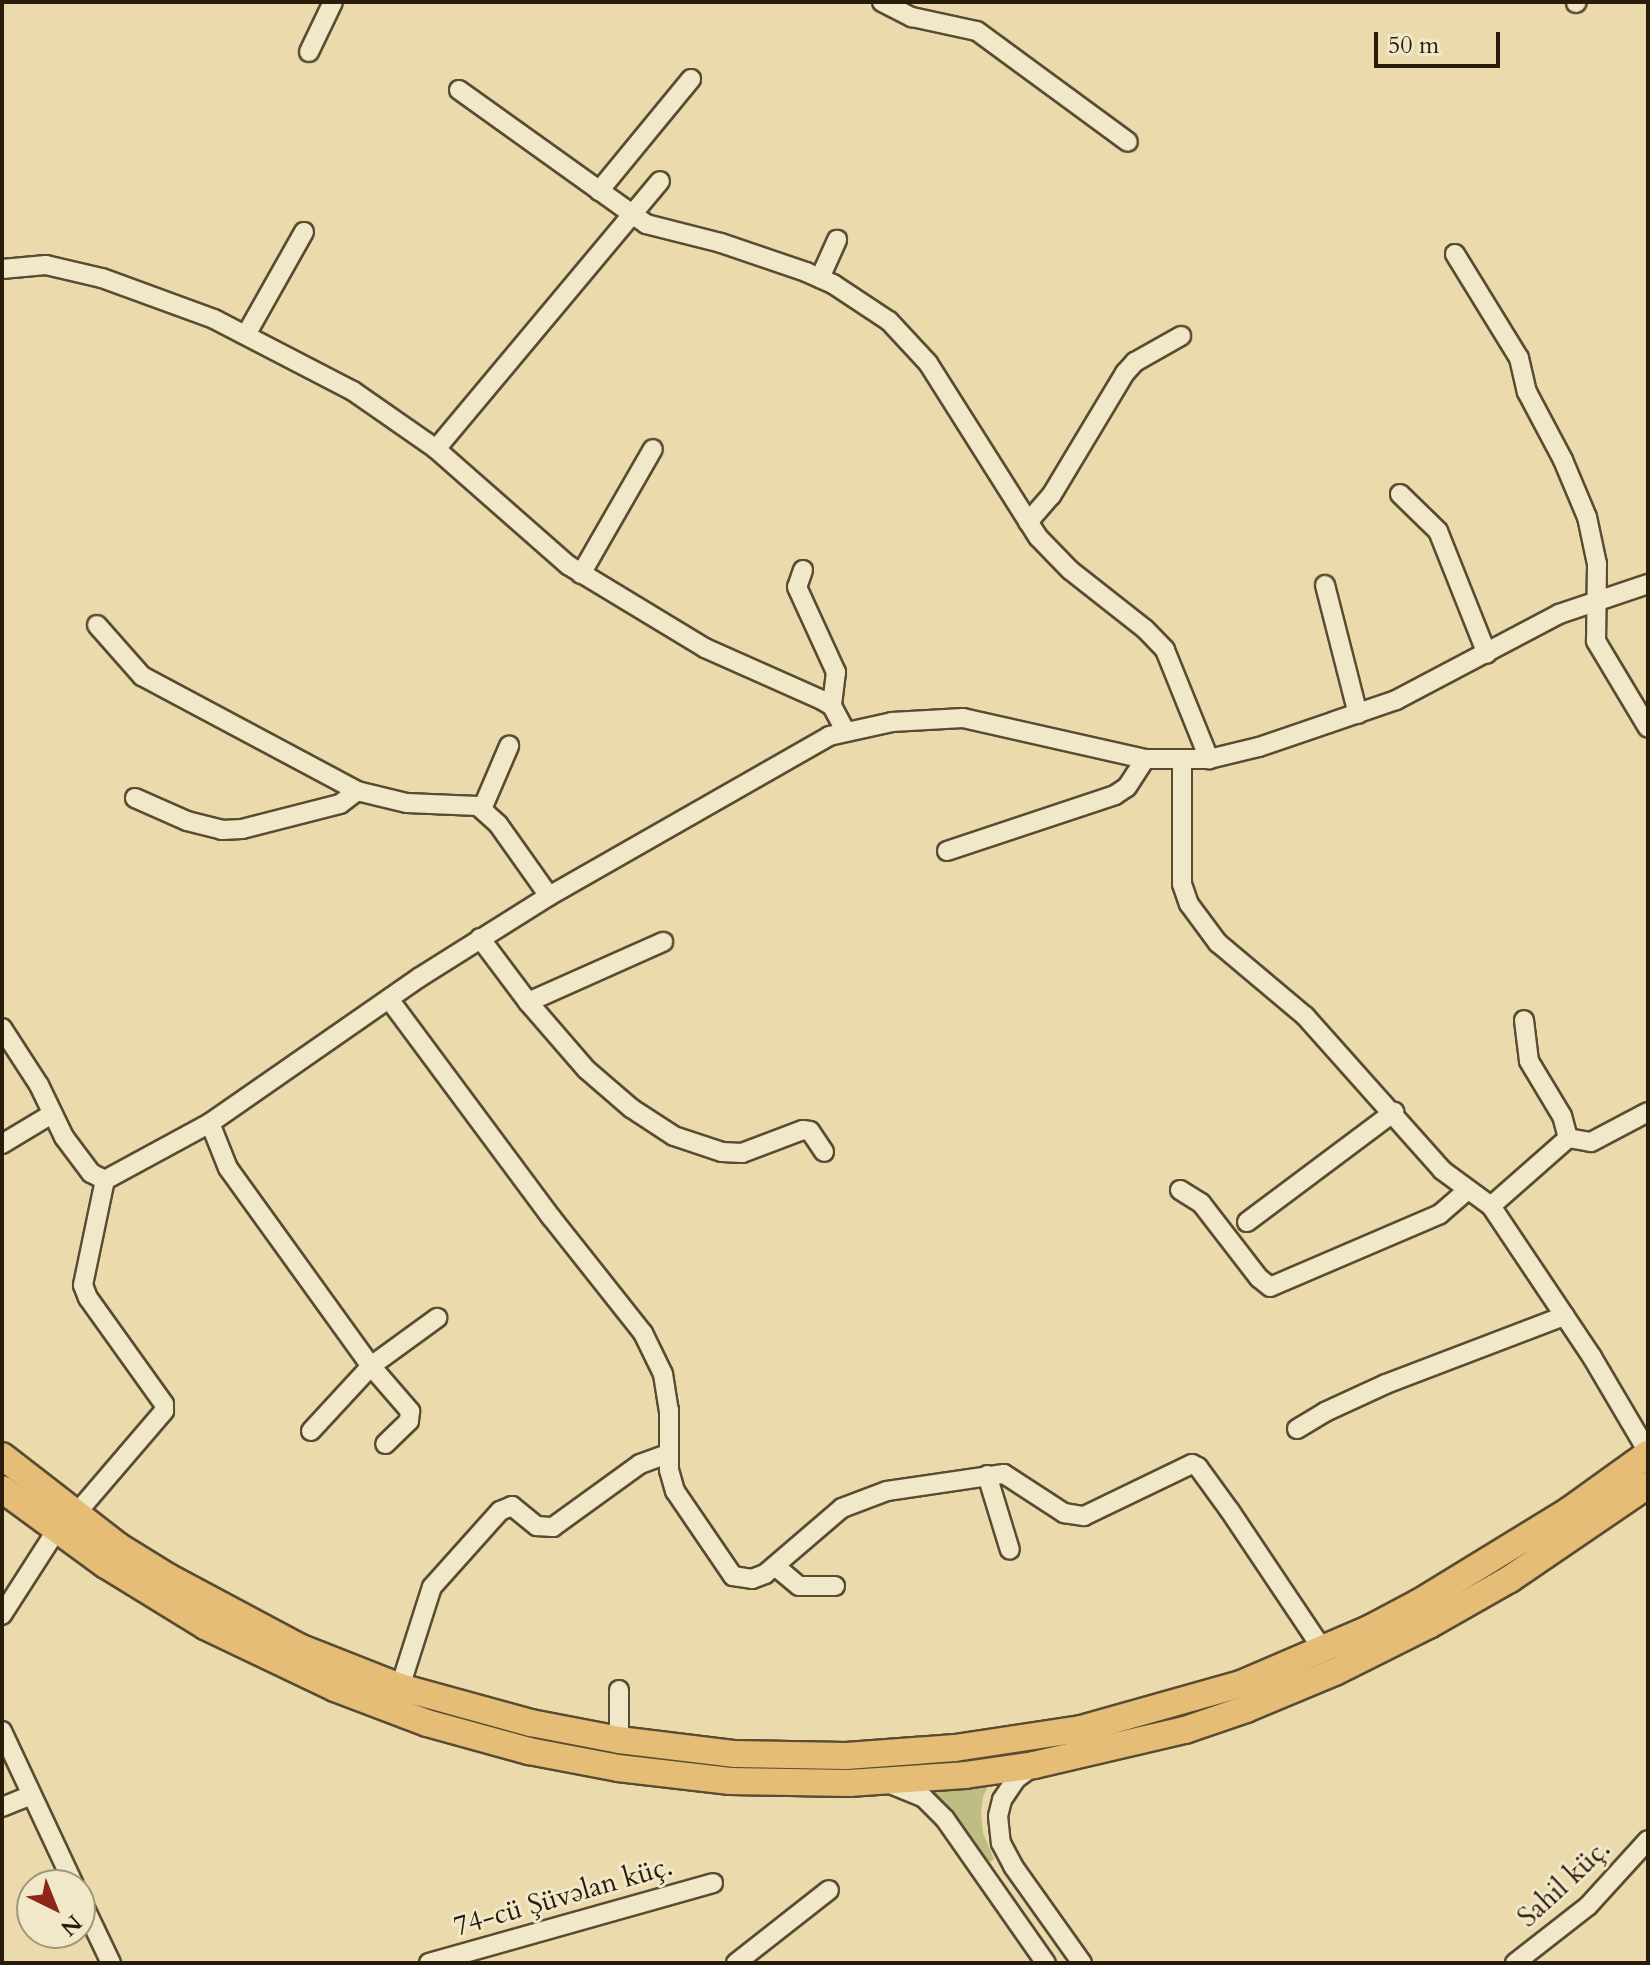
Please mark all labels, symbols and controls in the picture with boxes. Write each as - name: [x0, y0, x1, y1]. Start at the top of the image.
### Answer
- scale bar: [1378, 16, 1504, 66]
- text: 50 m: [1388, 29, 1439, 62]
- street label: Sahil küç.: [1511, 1832, 1617, 1934]
- street label: 74-cü Şüvəlan küç.: [450, 1849, 676, 1943]
- north arrow: [16, 1869, 96, 1949]
- text: N: [54, 1908, 88, 1943]

